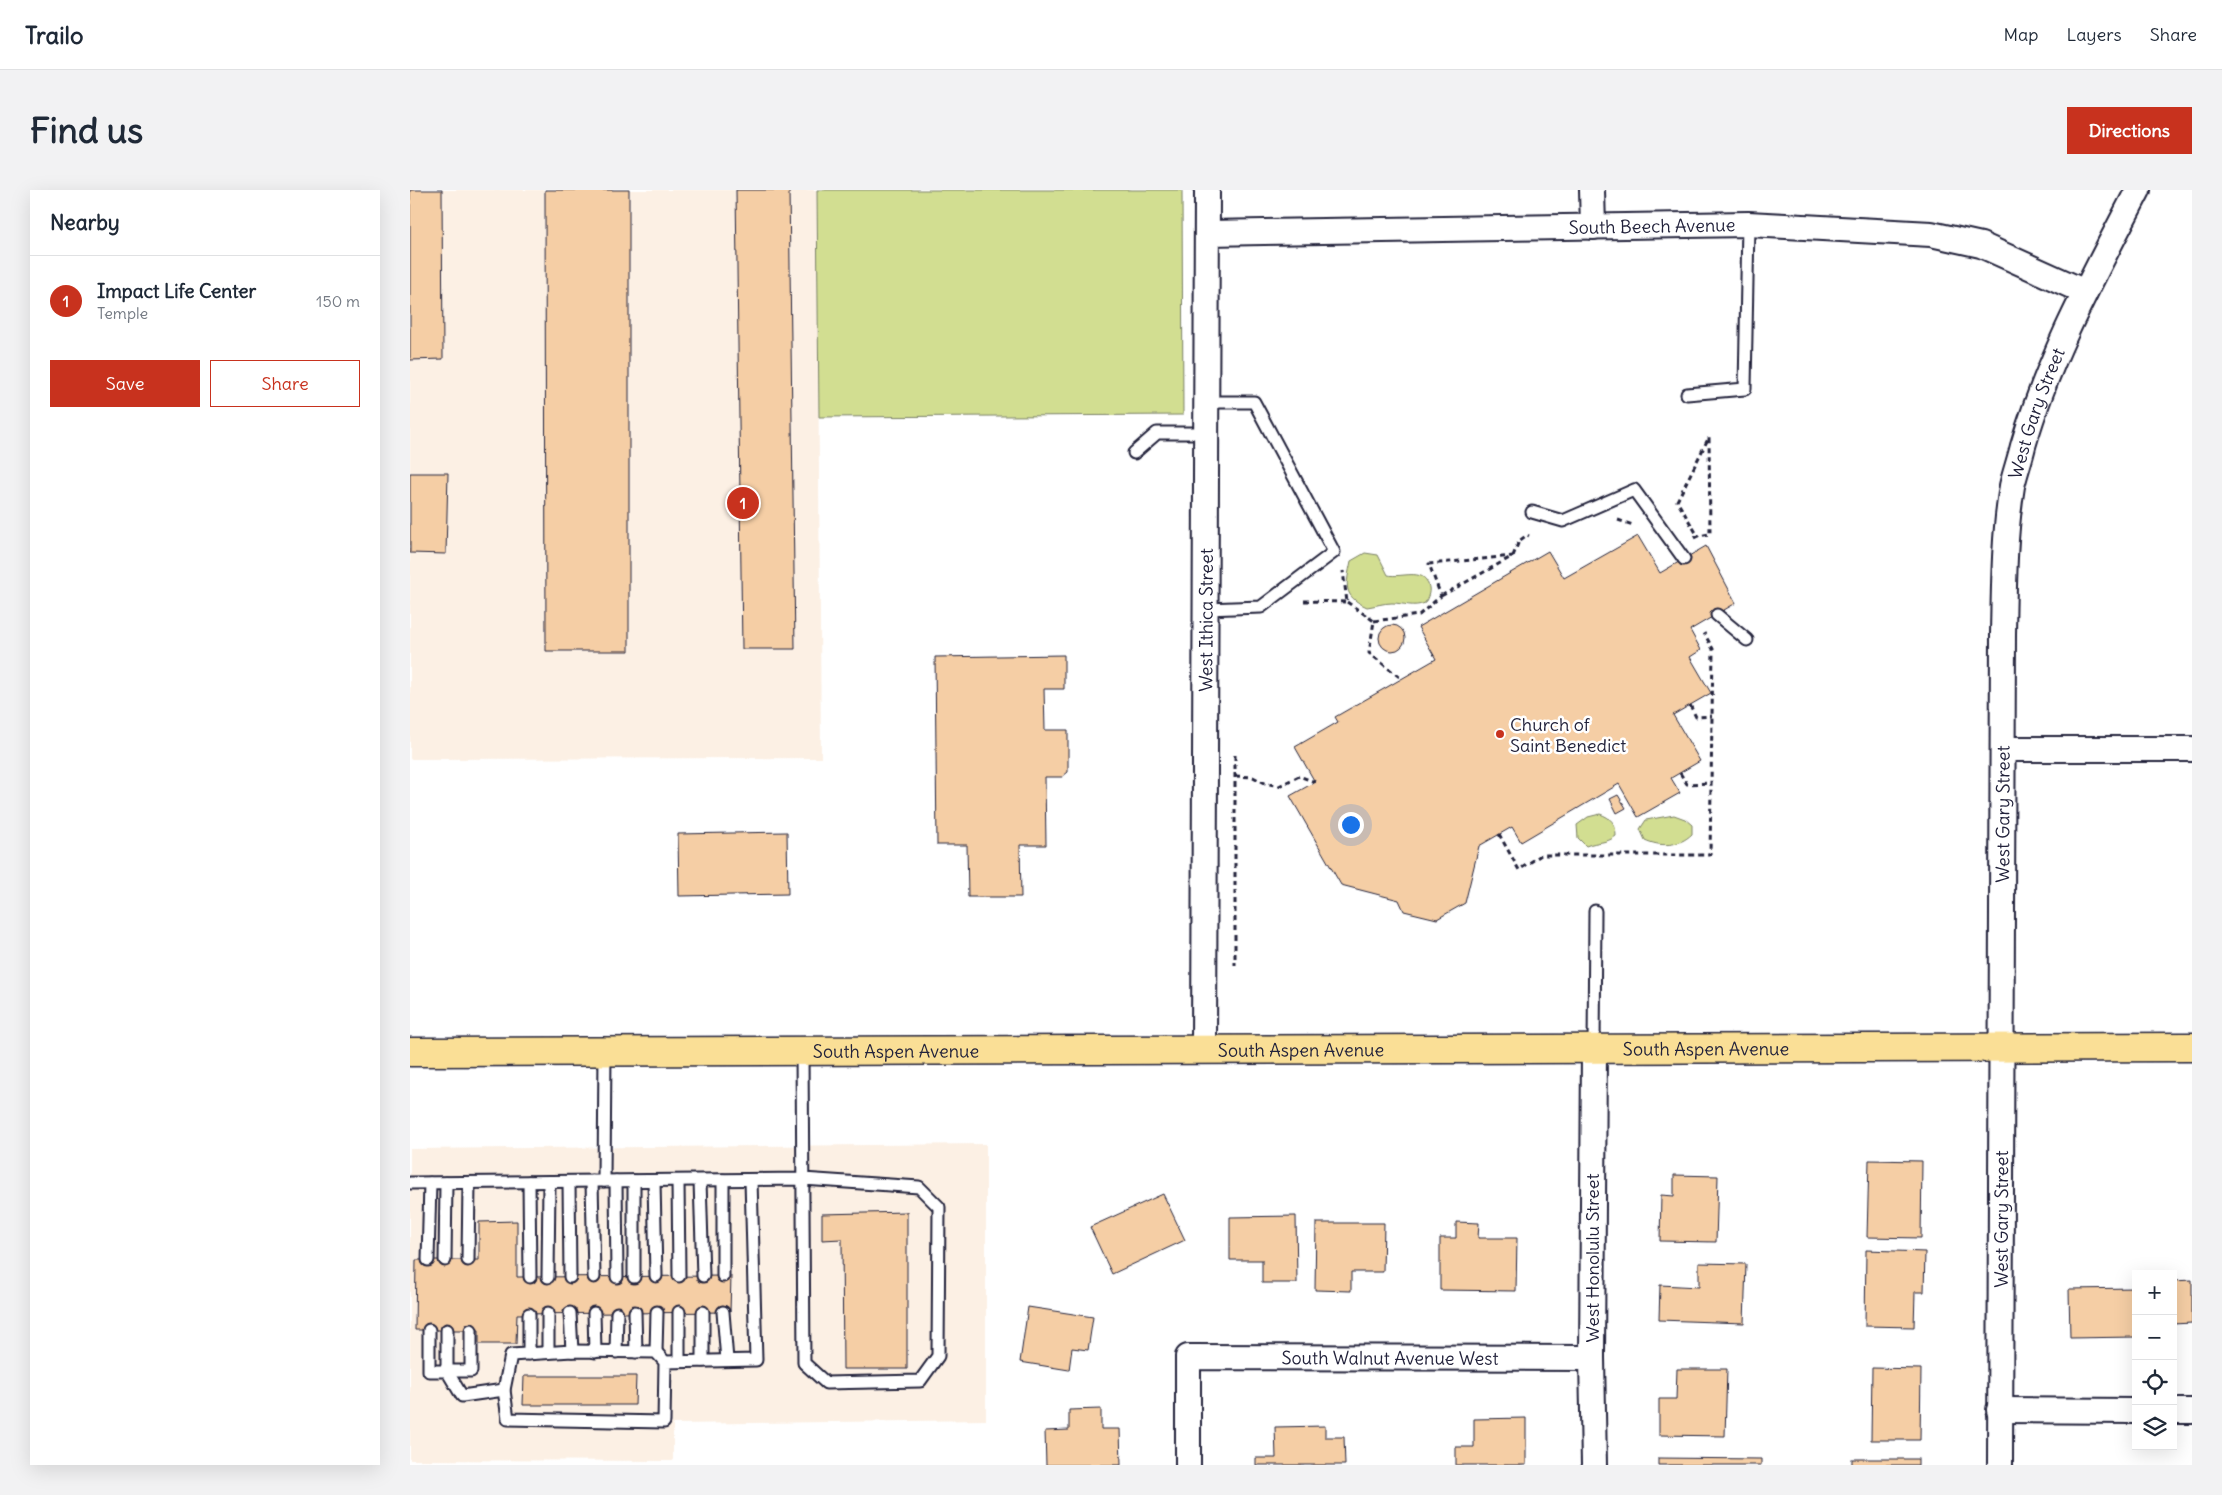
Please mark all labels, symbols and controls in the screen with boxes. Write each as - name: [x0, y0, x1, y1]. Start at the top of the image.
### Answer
- text: Trailo: [25, 20, 83, 50]
- text: Map: [2003, 23, 2038, 46]
- text: Layers: [2066, 23, 2122, 46]
- text: Share: [2150, 23, 2197, 46]
- button: Directions: [2067, 107, 2192, 154]
- text: Find us: [30, 108, 143, 152]
- text: Nearby: [50, 209, 120, 236]
- street label: South Beech Avenue: [1568, 213, 1736, 238]
- text: Impact Life Center: [97, 279, 256, 303]
- text: 1: [63, 291, 69, 311]
- text: 150 m: [316, 291, 360, 311]
- text: Temple: [97, 303, 148, 323]
- street label: West Gary Street: [2003, 344, 2069, 482]
- button: Save: [50, 360, 200, 407]
- button: Share: [210, 360, 360, 407]
- pin: 1: [727, 484, 759, 522]
- street label: West Ithica Street: [1194, 548, 1217, 692]
- place label: Church of Saint Benedict: [1510, 713, 1626, 757]
- marker: Church of Saint Benedict: [1494, 728, 1506, 740]
- street label: West Gary Street: [1991, 745, 2014, 883]
- your location: [1338, 812, 1364, 838]
- street label: South Aspen Avenue: [1623, 1037, 1789, 1060]
- street label: South Aspen Avenue: [1218, 1038, 1384, 1061]
- street label: South Aspen Avenue: [813, 1039, 979, 1062]
- street label: West Gary Street: [1989, 1150, 2013, 1288]
- street label: West Honolulu Street: [1581, 1174, 1604, 1342]
- map controls: [2132, 1270, 2177, 1450]
- button: +: [2132, 1270, 2177, 1315]
- button: −: [2132, 1315, 2177, 1360]
- street label: South Walnut Avenue West: [1281, 1346, 1499, 1369]
- button: locate: [2132, 1360, 2177, 1405]
- button: layers: [2132, 1405, 2177, 1450]

